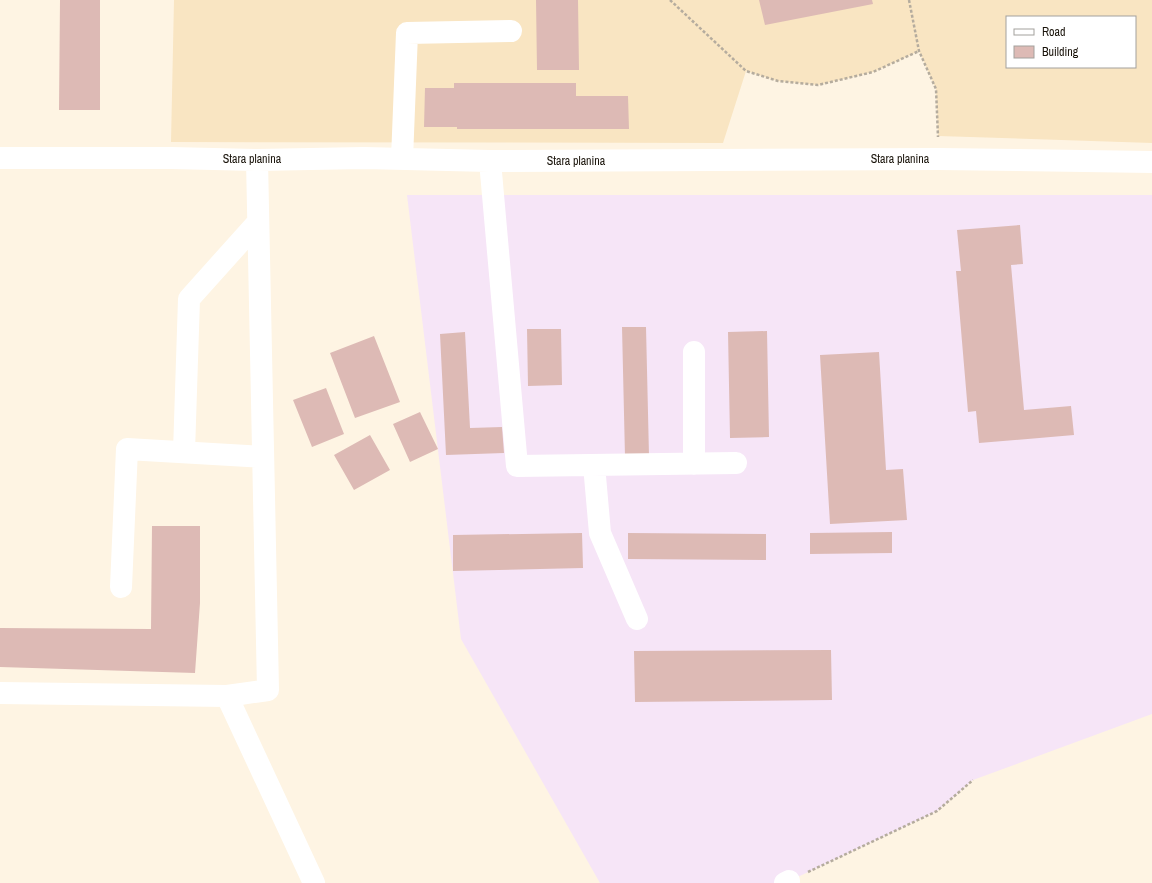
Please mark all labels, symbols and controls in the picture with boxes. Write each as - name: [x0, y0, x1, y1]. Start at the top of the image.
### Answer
- legend: [1006, 16, 1136, 68]
- text: Road: [1042, 24, 1066, 40]
- text: Building: [1042, 44, 1079, 60]
- street label: Stara planina: [223, 151, 282, 167]
- street label: Stara planina: [871, 151, 930, 167]
- street label: Stara planina: [547, 153, 606, 169]

